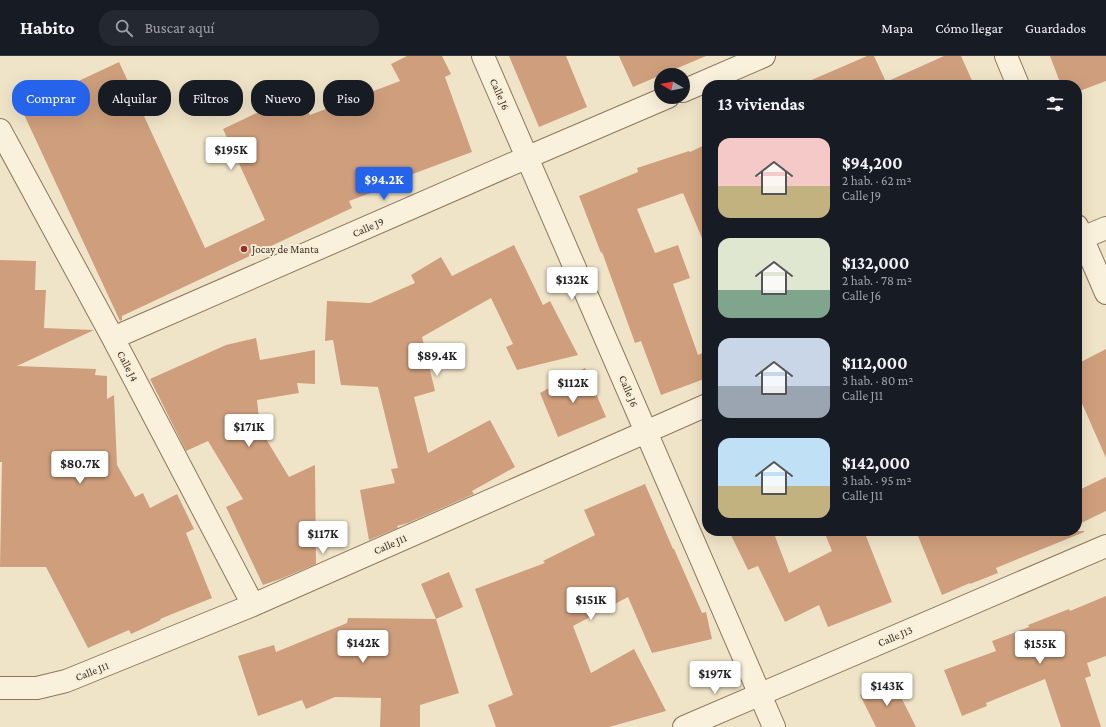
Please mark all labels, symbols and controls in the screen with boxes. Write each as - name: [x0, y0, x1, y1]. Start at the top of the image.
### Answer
- search box: [99, 10, 379, 46]
- text: Habito: [20, 17, 75, 38]
- icon: search: [113, 17, 135, 39]
- text: Buscar aquí: [145, 20, 215, 36]
- text: Mapa: [881, 20, 913, 36]
- text: Cómo llegar: [935, 20, 1003, 36]
- text: Guardados: [1025, 20, 1086, 36]
- north arrow: [654, 68, 690, 104]
- map controls: [654, 68, 690, 104]
- street label: Calle J6: [487, 76, 512, 112]
- chip: Comprar: [12, 80, 90, 116]
- chip: Alquilar: [98, 80, 171, 116]
- chip: Filtros: [179, 80, 243, 116]
- chip: Nuevo: [251, 80, 315, 116]
- chip: Piso: [323, 80, 374, 116]
- icon: filters: [1044, 93, 1066, 115]
- text: 13 viviendas: [718, 95, 805, 114]
- pin: $195K: [203, 137, 259, 171]
- text: $195K: [215, 142, 247, 157]
- icon: home: [750, 154, 798, 202]
- text: $94,200: [842, 154, 903, 173]
- pin: $94.2K: [351, 167, 417, 201]
- text: $94.2K: [365, 172, 403, 187]
- text: 2 hab. · 62 m²: [842, 173, 912, 188]
- text: Calle J9: [842, 188, 881, 203]
- street label: Calle J9: [350, 215, 386, 240]
- place label: Jocay de Manta: [251, 243, 319, 256]
- marker: Jocay de Manta: [239, 244, 249, 254]
- icon: home: [750, 254, 798, 302]
- text: $132,000: [842, 254, 909, 273]
- pin: $132K: [544, 267, 600, 301]
- text: $132K: [556, 272, 588, 287]
- text: 2 hab. · 78 m²: [842, 273, 912, 288]
- text: Calle J6: [842, 288, 881, 303]
- pin: $89.4K: [404, 343, 470, 377]
- text: $89.4K: [417, 348, 457, 363]
- street label: Calle J4: [114, 349, 141, 384]
- icon: home: [750, 354, 798, 402]
- text: $112,000: [842, 354, 908, 373]
- pin: $112K: [545, 370, 601, 404]
- street label: Calle J6: [616, 373, 641, 409]
- text: 3 hab. · 80 m²: [842, 373, 913, 388]
- text: $112K: [557, 375, 589, 390]
- text: Calle J11: [842, 388, 883, 403]
- pin: $171K: [221, 414, 277, 448]
- text: $171K: [234, 419, 264, 434]
- pin: $80.7K: [47, 451, 113, 485]
- icon: home: [750, 454, 798, 502]
- text: $142,000: [842, 454, 910, 473]
- text: $80.7K: [60, 456, 100, 471]
- text: 3 hab. · 95 m²: [842, 473, 912, 488]
- text: Calle J11: [842, 488, 883, 503]
- pin: $117K: [295, 521, 351, 555]
- text: $117K: [308, 526, 338, 541]
- street label: Calle J11: [372, 531, 409, 557]
- pin: $151K: [563, 587, 619, 621]
- text: $151K: [576, 592, 606, 607]
- street label: Calle J13: [876, 623, 914, 650]
- pin: $142K: [335, 630, 391, 664]
- pin: $155K: [1012, 631, 1068, 665]
- text: $142K: [346, 635, 380, 650]
- text: $155K: [1024, 636, 1056, 651]
- street label: Calle J11: [74, 659, 111, 684]
- pin: $197K: [687, 661, 743, 695]
- text: $197K: [699, 666, 731, 681]
- pin: $143K: [859, 673, 915, 707]
- text: $143K: [871, 678, 903, 693]

